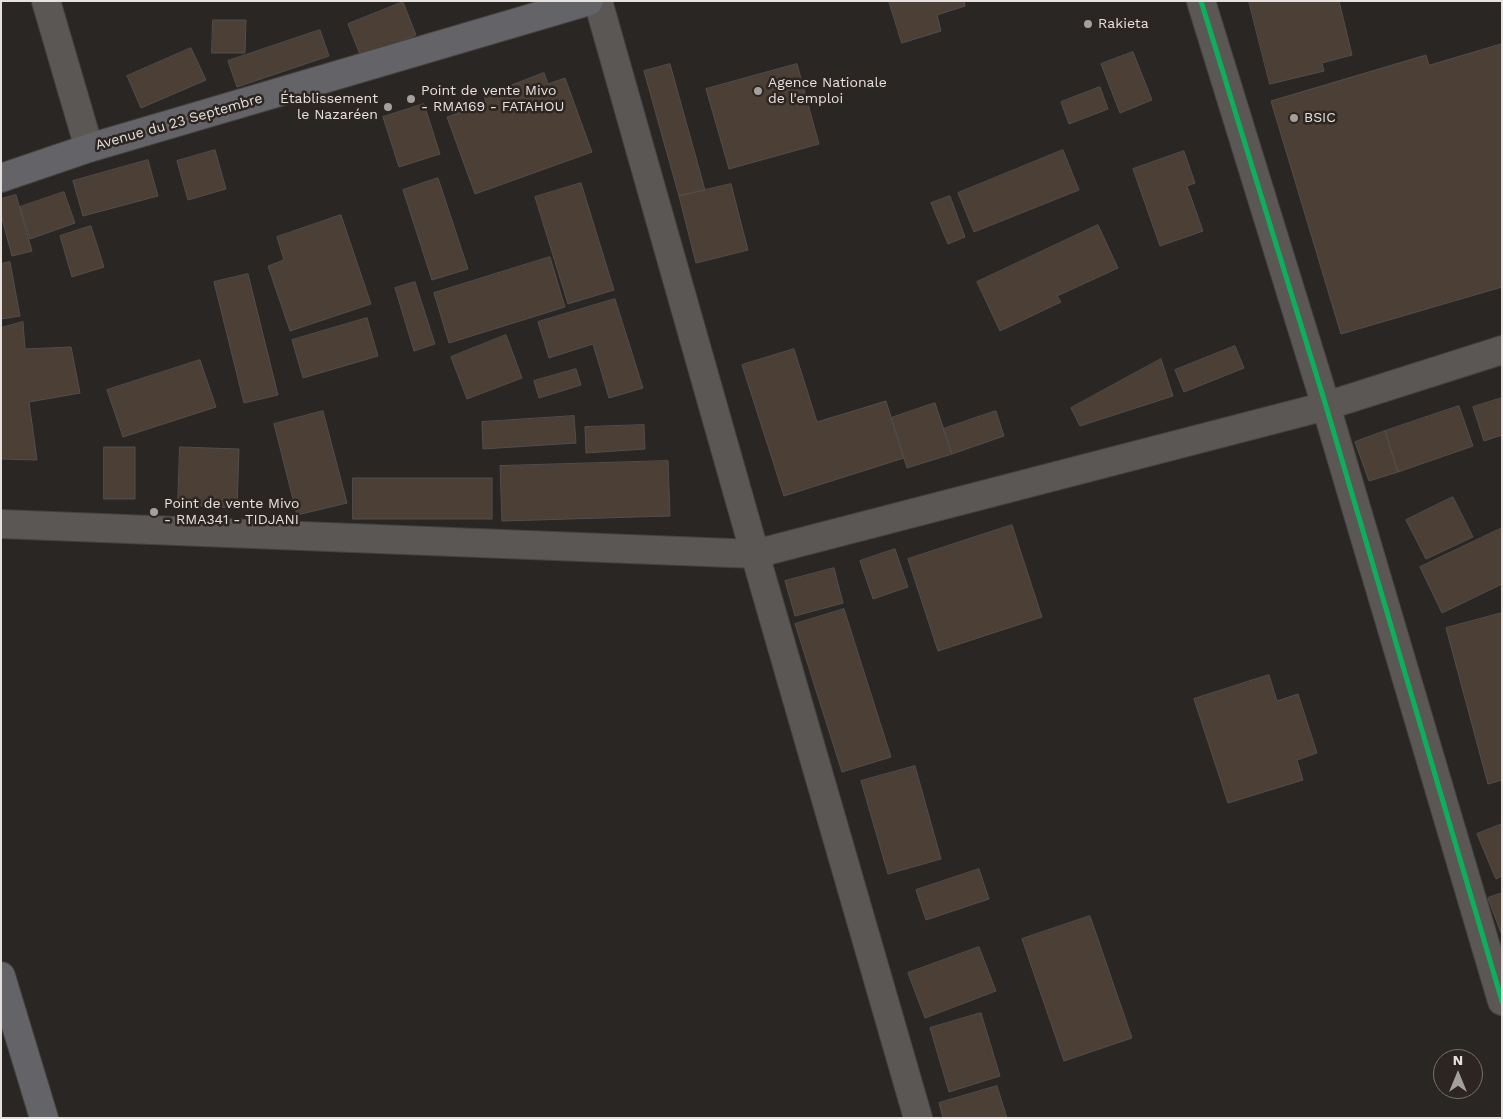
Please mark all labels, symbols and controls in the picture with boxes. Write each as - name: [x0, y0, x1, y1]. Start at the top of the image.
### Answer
- place label: Rakieta: [1098, 16, 1149, 32]
- marker: Rakieta: [1082, 18, 1094, 30]
- place label: Agence Nationale de l'emploi: [768, 75, 887, 108]
- place label: Point de vente Mivo - RMA169 - FATAHOU: [421, 83, 564, 115]
- marker: Agence Nationale de l'emploi: [752, 85, 764, 97]
- street label: Avenue du 23 Septembre: [94, 90, 264, 154]
- place label: Établissement le Nazaréen: [280, 91, 378, 124]
- marker: Point de vente Mivo - RMA169 - FATAHOU: [405, 93, 417, 105]
- marker: Établissement le Nazaréen: [382, 101, 394, 113]
- place label: BSIC: [1304, 110, 1336, 126]
- marker: BSIC: [1288, 112, 1300, 124]
- place label: Point de vente Mivo - RMA341 - TIDJANI: [164, 496, 299, 528]
- marker: Point de vente Mivo - RMA341 - TIDJANI: [148, 506, 160, 518]
- north arrow: [1433, 1049, 1483, 1099]
- text: N: [1453, 1052, 1463, 1068]

